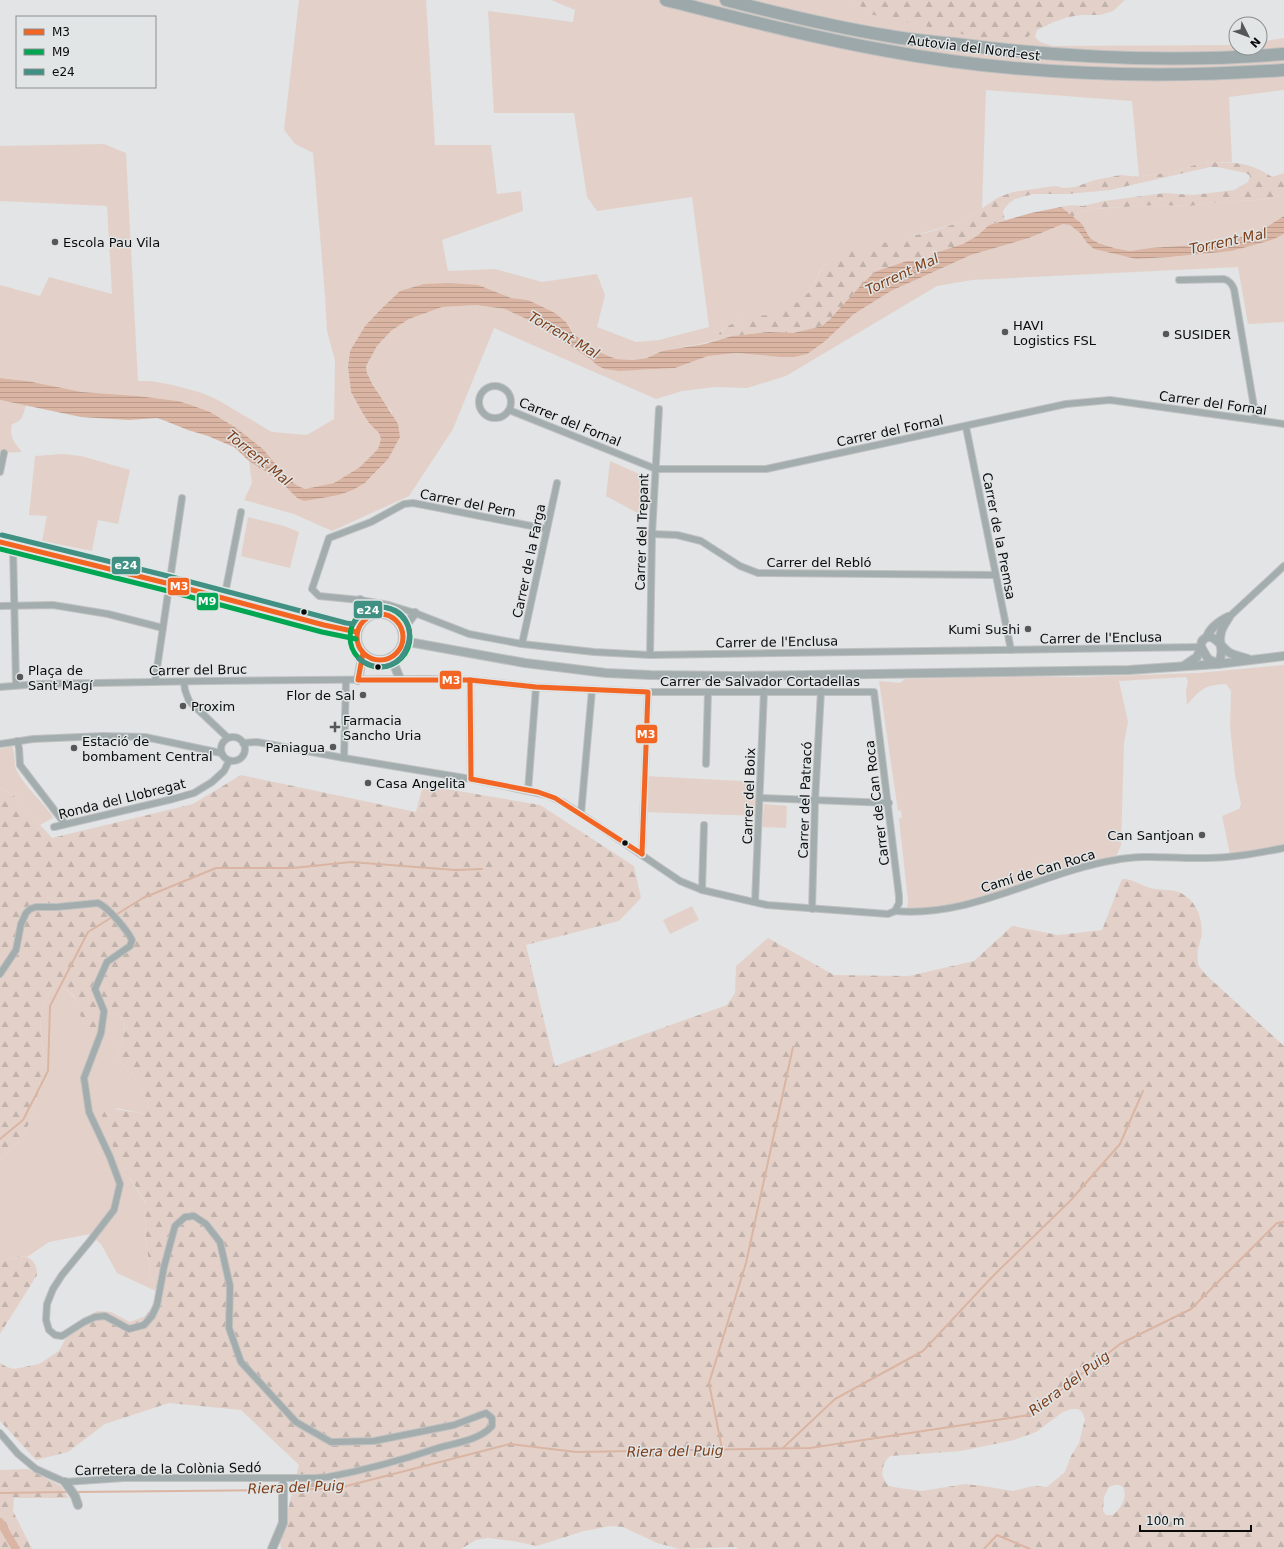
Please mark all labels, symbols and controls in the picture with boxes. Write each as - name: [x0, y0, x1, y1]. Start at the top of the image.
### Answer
- legend: [16, 16, 156, 88]
- north arrow: [1228, 16, 1268, 56]
- text: M3: [52, 25, 70, 39]
- street label: Autovia del Nord-est: [907, 32, 1041, 64]
- text: N: [1247, 35, 1263, 50]
- text: M9: [52, 45, 70, 59]
- text: e24: [52, 65, 75, 79]
- water label: Torrent Mal: [1188, 225, 1268, 257]
- place label: Escola Pau Vila: [63, 235, 160, 250]
- marker: Escola Pau Vila: [50, 237, 60, 247]
- water label: Torrent Mal: [863, 250, 941, 298]
- water label: Torrent Mal: [526, 308, 602, 362]
- place label: HAVI Logistics FSL: [1013, 318, 1097, 348]
- marker: HAVI Logistics FSL: [1000, 327, 1010, 337]
- place label: SUSIDER: [1174, 327, 1231, 342]
- marker: SUSIDER: [1161, 329, 1171, 339]
- street label: Carrer del Fornal: [1158, 388, 1268, 418]
- street label: Carrer del Fornal: [517, 395, 623, 449]
- street label: Carrer del Fornal: [835, 412, 945, 450]
- water label: Torrent Mal: [223, 427, 295, 489]
- street label: Carrer de la Premsa: [979, 471, 1019, 601]
- street label: Carrer del Trepant: [632, 473, 652, 591]
- street label: Carrer del Pern: [419, 486, 517, 520]
- street label: Carrer de la Farga: [510, 503, 548, 619]
- street label: Carrer del Rebló: [767, 555, 872, 570]
- line badge: e24: [111, 556, 141, 575]
- text: e24: [115, 559, 138, 572]
- line badge: M3: [167, 577, 190, 596]
- text: M3: [170, 580, 188, 593]
- line badge: M9: [196, 592, 219, 611]
- text: M9: [198, 595, 216, 608]
- line badge: e24: [353, 600, 383, 619]
- text: e24: [357, 604, 380, 617]
- unlabelled marker: [299, 607, 309, 617]
- place label: Kumi Sushi: [948, 622, 1020, 637]
- marker: Kumi Sushi: [1023, 624, 1033, 634]
- street label: Carrer de l'Enclusa: [1040, 629, 1162, 647]
- street label: Carrer de l'Enclusa: [716, 633, 838, 651]
- street label: Carrer del Bruc: [149, 662, 247, 678]
- unlabelled marker: [373, 662, 383, 672]
- place label: Plaça de Sant Magí: [28, 663, 93, 693]
- line badge: M3: [439, 670, 462, 690]
- marker: Plaça de Sant Magí: [15, 672, 25, 682]
- text: M3: [442, 674, 460, 687]
- street label: Carrer de Salvador Cortadellas: [660, 674, 860, 689]
- place label: Flor de Sal: [286, 688, 355, 703]
- marker: Flor de Sal: [358, 690, 368, 700]
- place label: Proxim: [191, 699, 235, 714]
- marker: Proxim: [178, 701, 188, 711]
- place label: Farmacia Sancho Uria: [343, 713, 421, 743]
- marker: Farmacia Sancho Uria: [330, 722, 340, 732]
- line badge: M3: [635, 724, 658, 744]
- text: M3: [637, 728, 655, 741]
- place label: Estació de bombament Central: [82, 734, 213, 764]
- place label: Paniagua: [266, 740, 325, 755]
- street label: Carrer de Can Roca: [862, 740, 892, 866]
- street label: Carrer del Patracó: [795, 741, 815, 859]
- marker: Paniagua: [328, 742, 338, 752]
- marker: Estació de bombament Central: [69, 743, 79, 753]
- street label: Carrer del Boix: [740, 747, 758, 845]
- street label: Ronda del Llobregat: [57, 776, 187, 822]
- place label: Casa Angelita: [376, 776, 466, 791]
- marker: Casa Angelita: [363, 778, 373, 788]
- place label: Can Santjoan: [1107, 828, 1194, 843]
- marker: Can Santjoan: [1197, 830, 1207, 840]
- unlabelled marker: [620, 838, 630, 848]
- street label: Camí de Can Roca: [979, 846, 1097, 896]
- water label: Riera del Puig: [1025, 1347, 1113, 1419]
- water label: Riera del Puig: [626, 1442, 724, 1460]
- street label: Carretera de la Colònia Sedó: [74, 1460, 262, 1478]
- water label: Riera del Puig: [247, 1477, 345, 1497]
- scale bar: [1140, 1507, 1251, 1533]
- text: 100 m: [1146, 1514, 1184, 1528]

